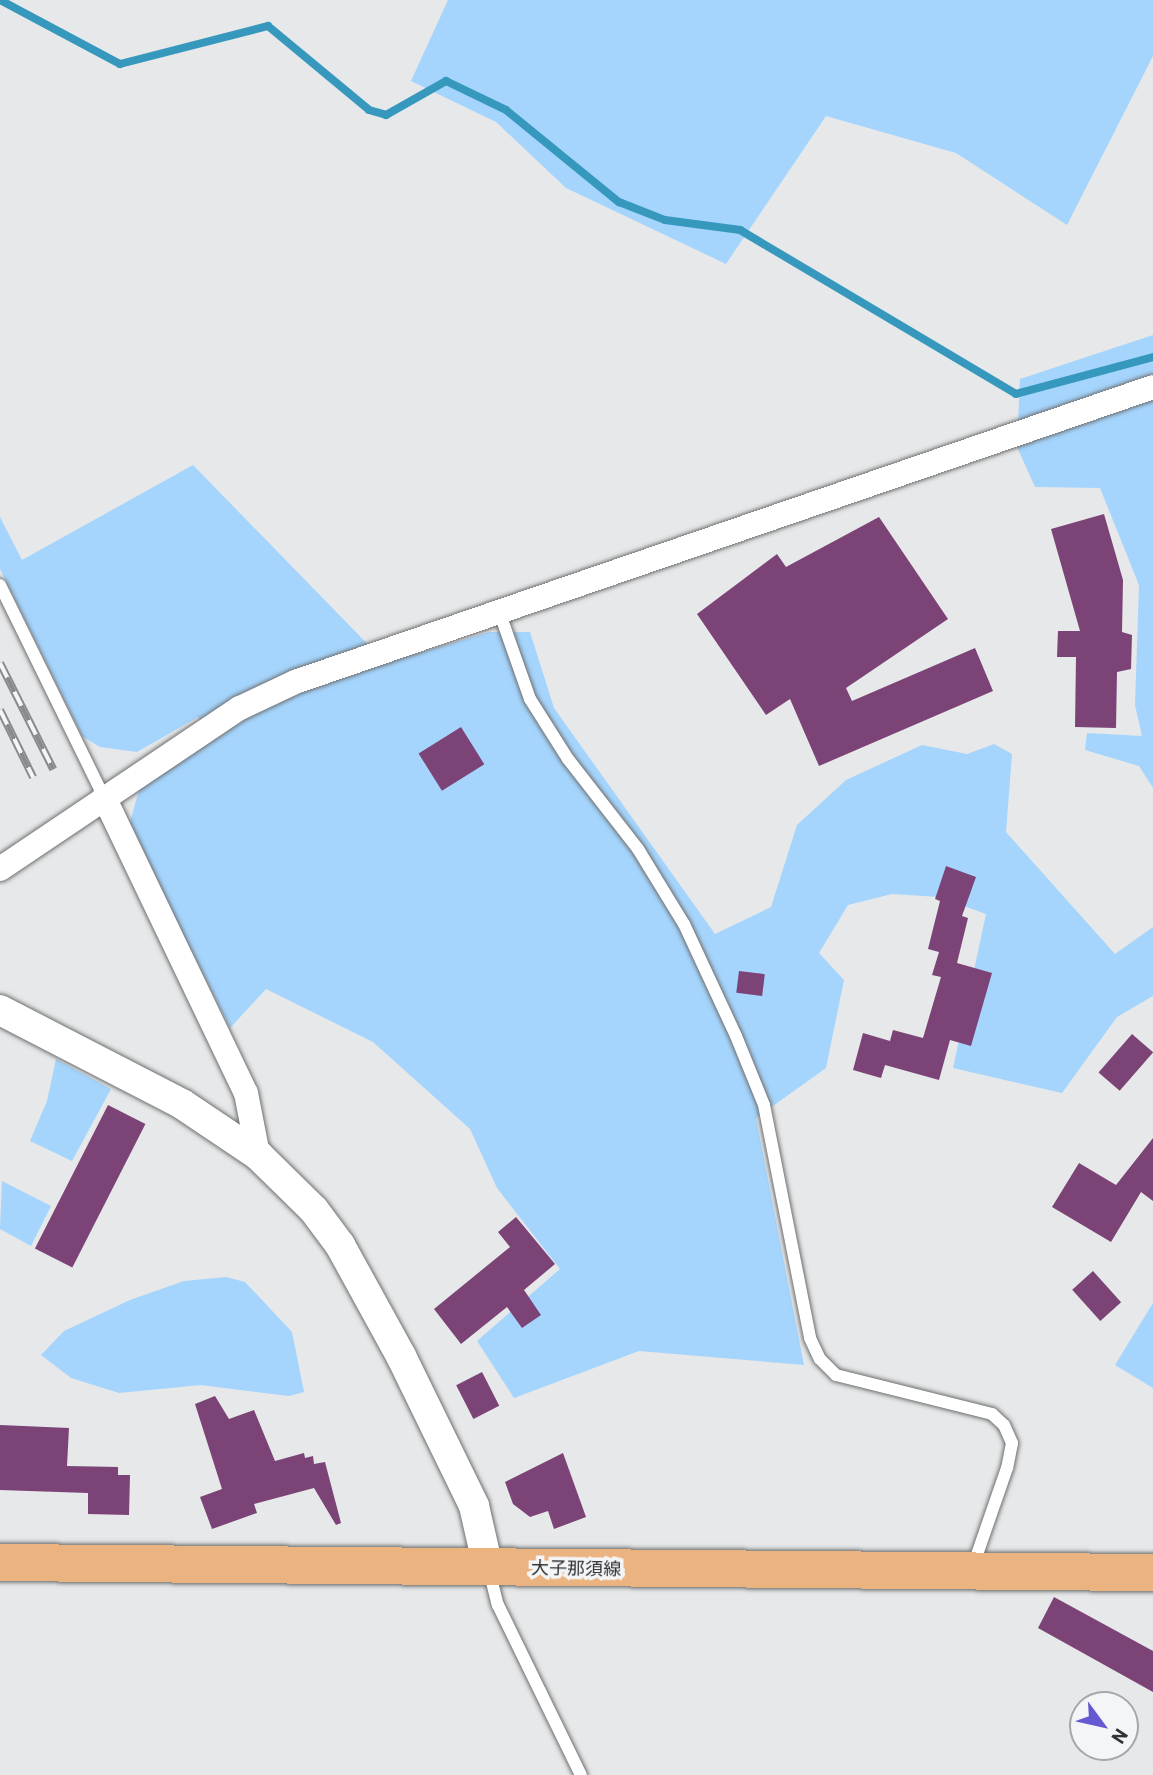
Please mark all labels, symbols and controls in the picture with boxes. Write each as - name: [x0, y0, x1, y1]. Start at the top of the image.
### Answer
- street label: 大子那須線: [531, 1556, 621, 1580]
- north arrow: [1069, 1691, 1139, 1761]
- text: N: [1107, 1725, 1133, 1748]

